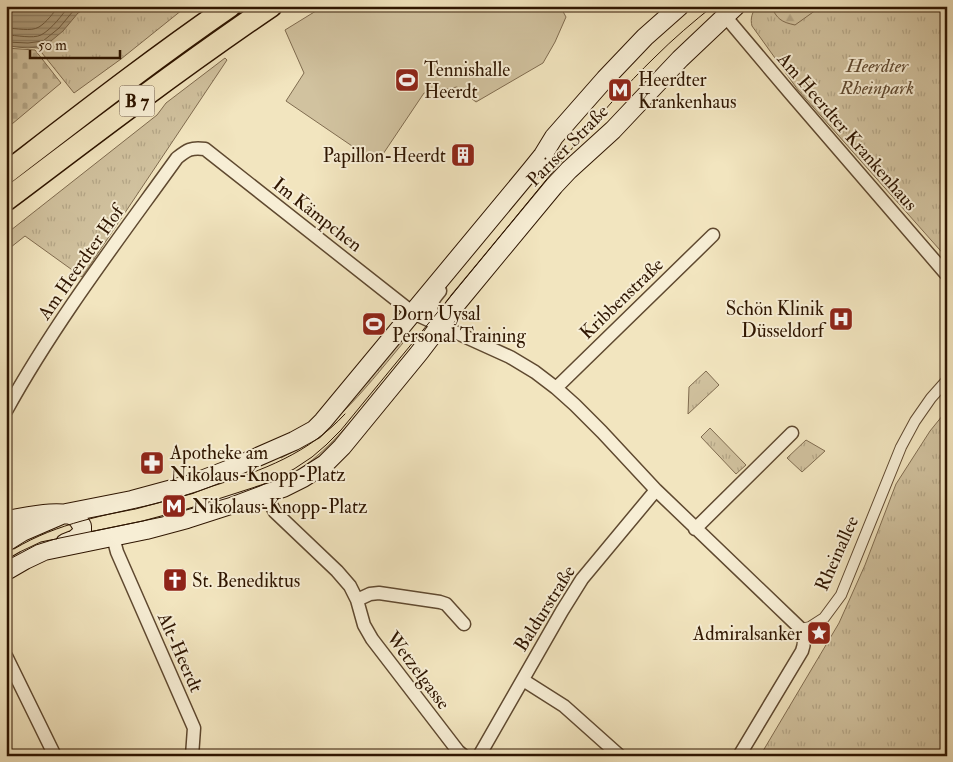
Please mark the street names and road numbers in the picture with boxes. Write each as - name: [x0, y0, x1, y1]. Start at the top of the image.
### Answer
- street label: Am Heerdter Krankenhaus: [771, 47, 923, 216]
- road number: B 7: [120, 85, 154, 116]
- street label: Pariser Straße: [522, 100, 614, 192]
- street label: Im Kämpchen: [267, 172, 367, 258]
- street label: Am Heerdter Hof: [32, 198, 131, 325]
- street label: Kribbenstraße: [575, 253, 669, 345]
- street label: Rheinallee: [810, 512, 864, 595]
- street label: Baldurstraße: [509, 561, 581, 656]
- street label: Alt-Heerdt: [151, 608, 208, 696]
- street label: Wetzelgasse: [380, 626, 455, 715]

